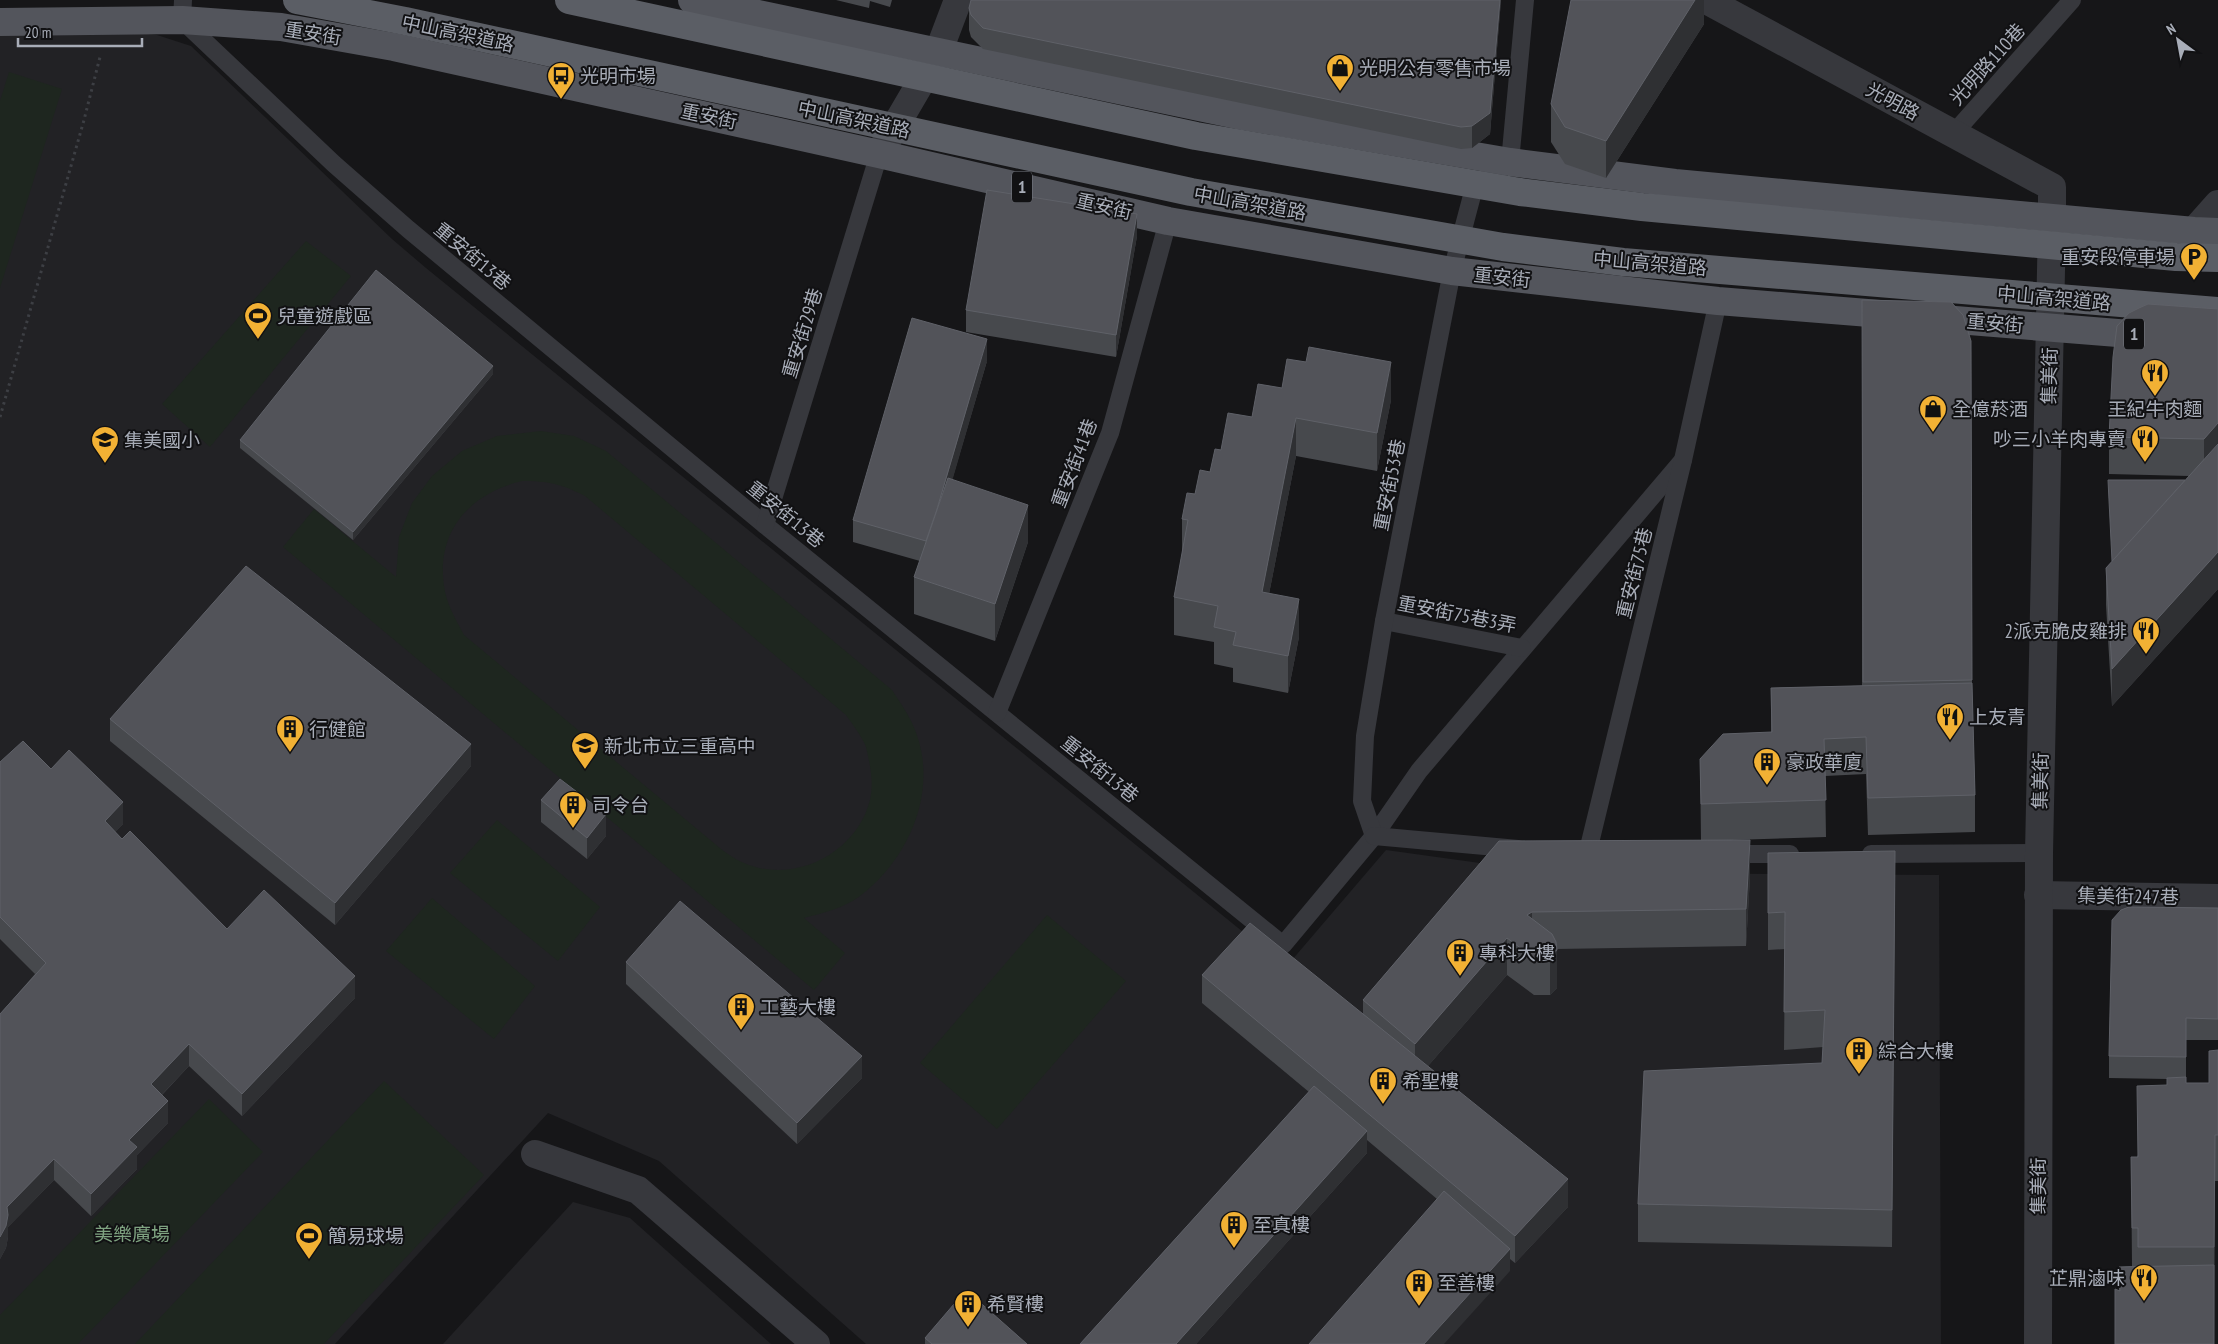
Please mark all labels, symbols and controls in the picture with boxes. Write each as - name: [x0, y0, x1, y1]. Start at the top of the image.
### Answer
- street label: 中山高架道路: [400, 9, 516, 57]
- scale bar: [18, 15, 141, 47]
- north arrow: [2153, 15, 2203, 65]
- street label: 重安街: [283, 17, 343, 49]
- street label: 光明路110巷: [1944, 18, 2030, 110]
- text: N: [2163, 19, 2179, 39]
- text: 20 m: [25, 23, 51, 42]
- shop icon: 光明公有零售市場: [1325, 53, 1355, 92]
- place label: 光明公有零售市場: [1359, 56, 1511, 80]
- bus stop icon: 光明市場: [546, 61, 576, 100]
- place label: 光明市場: [580, 64, 656, 88]
- street label: 光明路: [1862, 77, 1924, 125]
- street label: 中山高架道路: [796, 95, 912, 143]
- street label: 重安街: [679, 98, 739, 134]
- road number: 1: [1012, 172, 1032, 202]
- street label: 中山高架道路: [1192, 181, 1308, 225]
- street label: 重安街: [1074, 188, 1134, 224]
- street label: 重安街13巷: [430, 217, 516, 295]
- parking icon: 重安段停車場: [2179, 242, 2209, 281]
- place label: 重安段停車場: [2061, 245, 2175, 269]
- street label: 中山高架道路: [1592, 246, 1708, 280]
- street label: 重安街: [1472, 262, 1532, 292]
- street label: 中山高架道路: [1996, 281, 2112, 315]
- street label: 重安街29巷: [777, 285, 827, 381]
- sports icon: 兒童遊戲區: [243, 301, 273, 340]
- place label: 兒童遊戲區: [277, 304, 372, 328]
- street label: 重安街: [1966, 309, 2024, 337]
- road number: 1: [2124, 318, 2144, 349]
- street label: 集美街: [2037, 347, 2061, 405]
- restaurant icon: 王紀牛肉麵: [2140, 358, 2170, 397]
- shop icon: 全億菸酒: [1918, 394, 1948, 433]
- place label: 全億菸酒: [1952, 397, 2028, 421]
- place label: 王紀牛肉麵: [2107, 397, 2203, 421]
- street label: 重安街41巷: [1046, 415, 1102, 511]
- restaurant icon: 吵三小羊肉專賣: [2130, 424, 2160, 463]
- school or university icon: 集美國小: [90, 425, 120, 464]
- place label: 吵三小羊肉專賣: [1993, 427, 2126, 451]
- place label: 集美國小: [124, 428, 200, 452]
- street label: 重安街53巷: [1368, 437, 1410, 533]
- street label: 重安街13巷: [742, 475, 830, 553]
- street label: 重安街75巷: [1611, 525, 1657, 621]
- street label: 重安街75巷3弄: [1395, 591, 1519, 637]
- restaurant icon: 2派克脆皮雞排: [2131, 616, 2161, 655]
- place label: 2派克脆皮雞排: [2004, 619, 2127, 643]
- restaurant icon: 上友青: [1935, 702, 1965, 741]
- place label: 上友青: [1969, 705, 2026, 729]
- building icon: 行健館: [275, 714, 305, 753]
- place label: 行健館: [309, 717, 366, 741]
- street label: 重安街13巷: [1056, 730, 1144, 808]
- school or university icon: 新北市立三重高中: [570, 731, 600, 770]
- place label: 新北市立三重高中: [604, 734, 756, 758]
- building icon: 豪政華廈: [1752, 747, 1782, 786]
- place label: 豪政華廈: [1786, 750, 1862, 774]
- street label: 集美街: [2028, 752, 2052, 810]
- building icon: 司令台: [558, 790, 588, 829]
- place label: 司令台: [592, 793, 649, 817]
- street label: 集美街247巷: [2077, 883, 2179, 909]
- building icon: 專科大樓: [1445, 938, 1475, 977]
- place label: 專科大樓: [1479, 941, 1555, 965]
- building icon: 工藝大樓: [726, 992, 756, 1031]
- place label: 工藝大樓: [760, 995, 836, 1019]
- building icon: 綜合大樓: [1844, 1036, 1874, 1075]
- place label: 綜合大樓: [1878, 1039, 1954, 1063]
- building icon: 希聖樓: [1368, 1066, 1398, 1105]
- place label: 希聖樓: [1402, 1069, 1459, 1093]
- street label: 集美街: [2026, 1157, 2050, 1215]
- building icon: 至真樓: [1219, 1210, 1249, 1249]
- place label: 至真樓: [1253, 1213, 1310, 1237]
- sports icon: 簡易球場: [294, 1221, 324, 1260]
- park label: 美樂廣場: [94, 1222, 170, 1246]
- place label: 簡易球場: [328, 1224, 404, 1248]
- restaurant icon: 芷鼎滷味: [2129, 1263, 2159, 1302]
- place label: 芷鼎滷味: [2049, 1266, 2125, 1290]
- building icon: 至善樓: [1404, 1268, 1434, 1307]
- place label: 至善樓: [1438, 1271, 1495, 1295]
- building icon: 希賢樓: [953, 1289, 983, 1328]
- place label: 希賢樓: [987, 1292, 1044, 1316]

